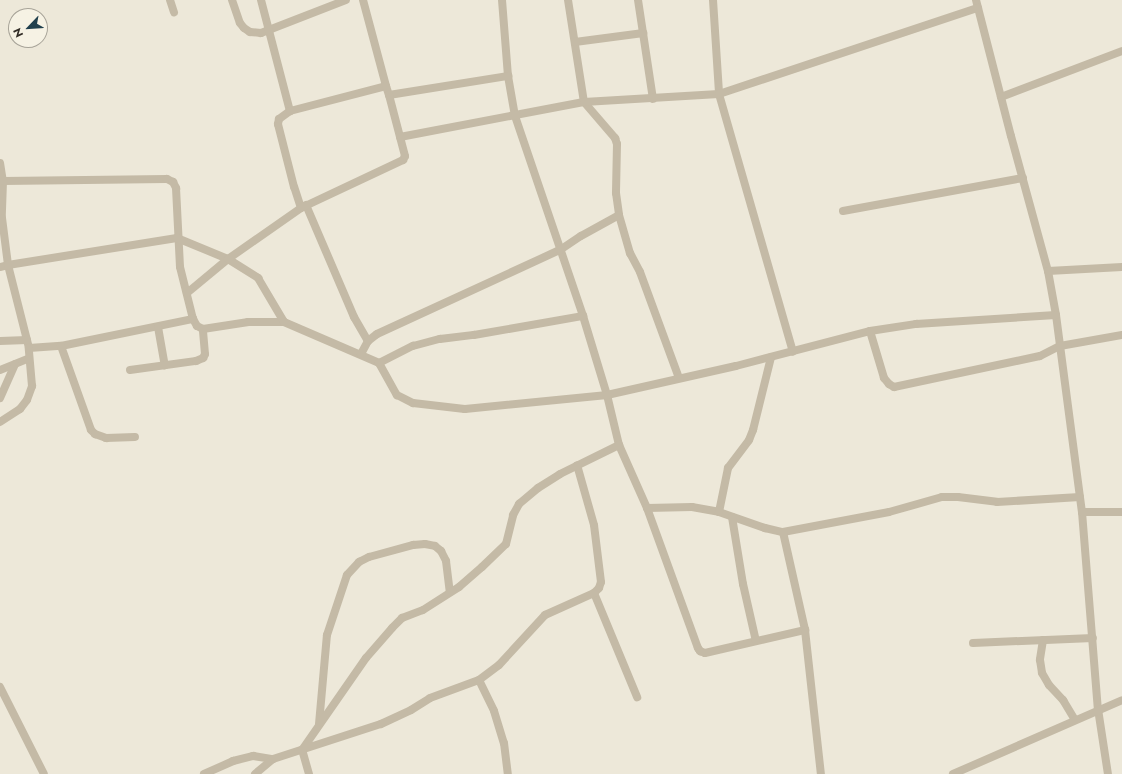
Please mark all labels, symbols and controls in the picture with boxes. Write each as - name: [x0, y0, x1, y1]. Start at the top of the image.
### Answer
- north arrow: [8, 8, 48, 48]
- text: N: [9, 25, 27, 40]

